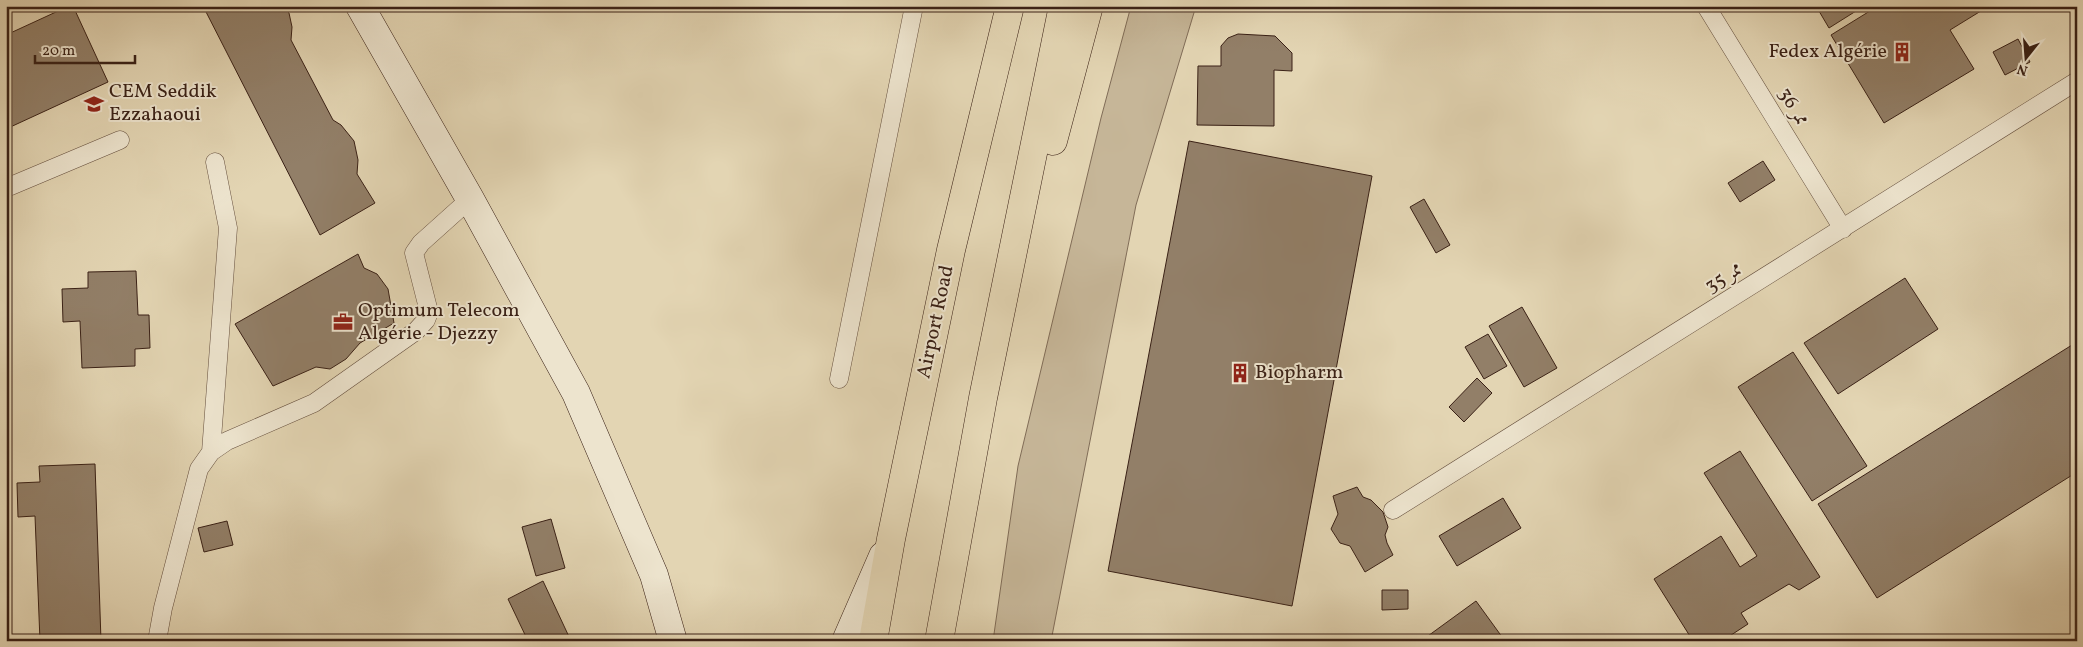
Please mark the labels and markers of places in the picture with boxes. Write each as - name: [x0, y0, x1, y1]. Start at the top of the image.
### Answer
- place label: Fedex Algérie: [1768, 38, 1887, 66]
- building icon: Fedex Algérie: [1891, 41, 1913, 63]
- place label: CEM Seddik Ezzahaoui: [109, 78, 217, 129]
- school or university icon: CEM Seddik Ezzahaoui: [83, 93, 105, 115]
- place label: Optimum Telecom Algérie - Djezzy: [358, 297, 520, 348]
- office icon: Optimum Telecom Algérie - Djezzy: [332, 311, 354, 333]
- place label: Biopharm: [1255, 359, 1343, 387]
- building icon: Biopharm: [1229, 362, 1251, 384]

